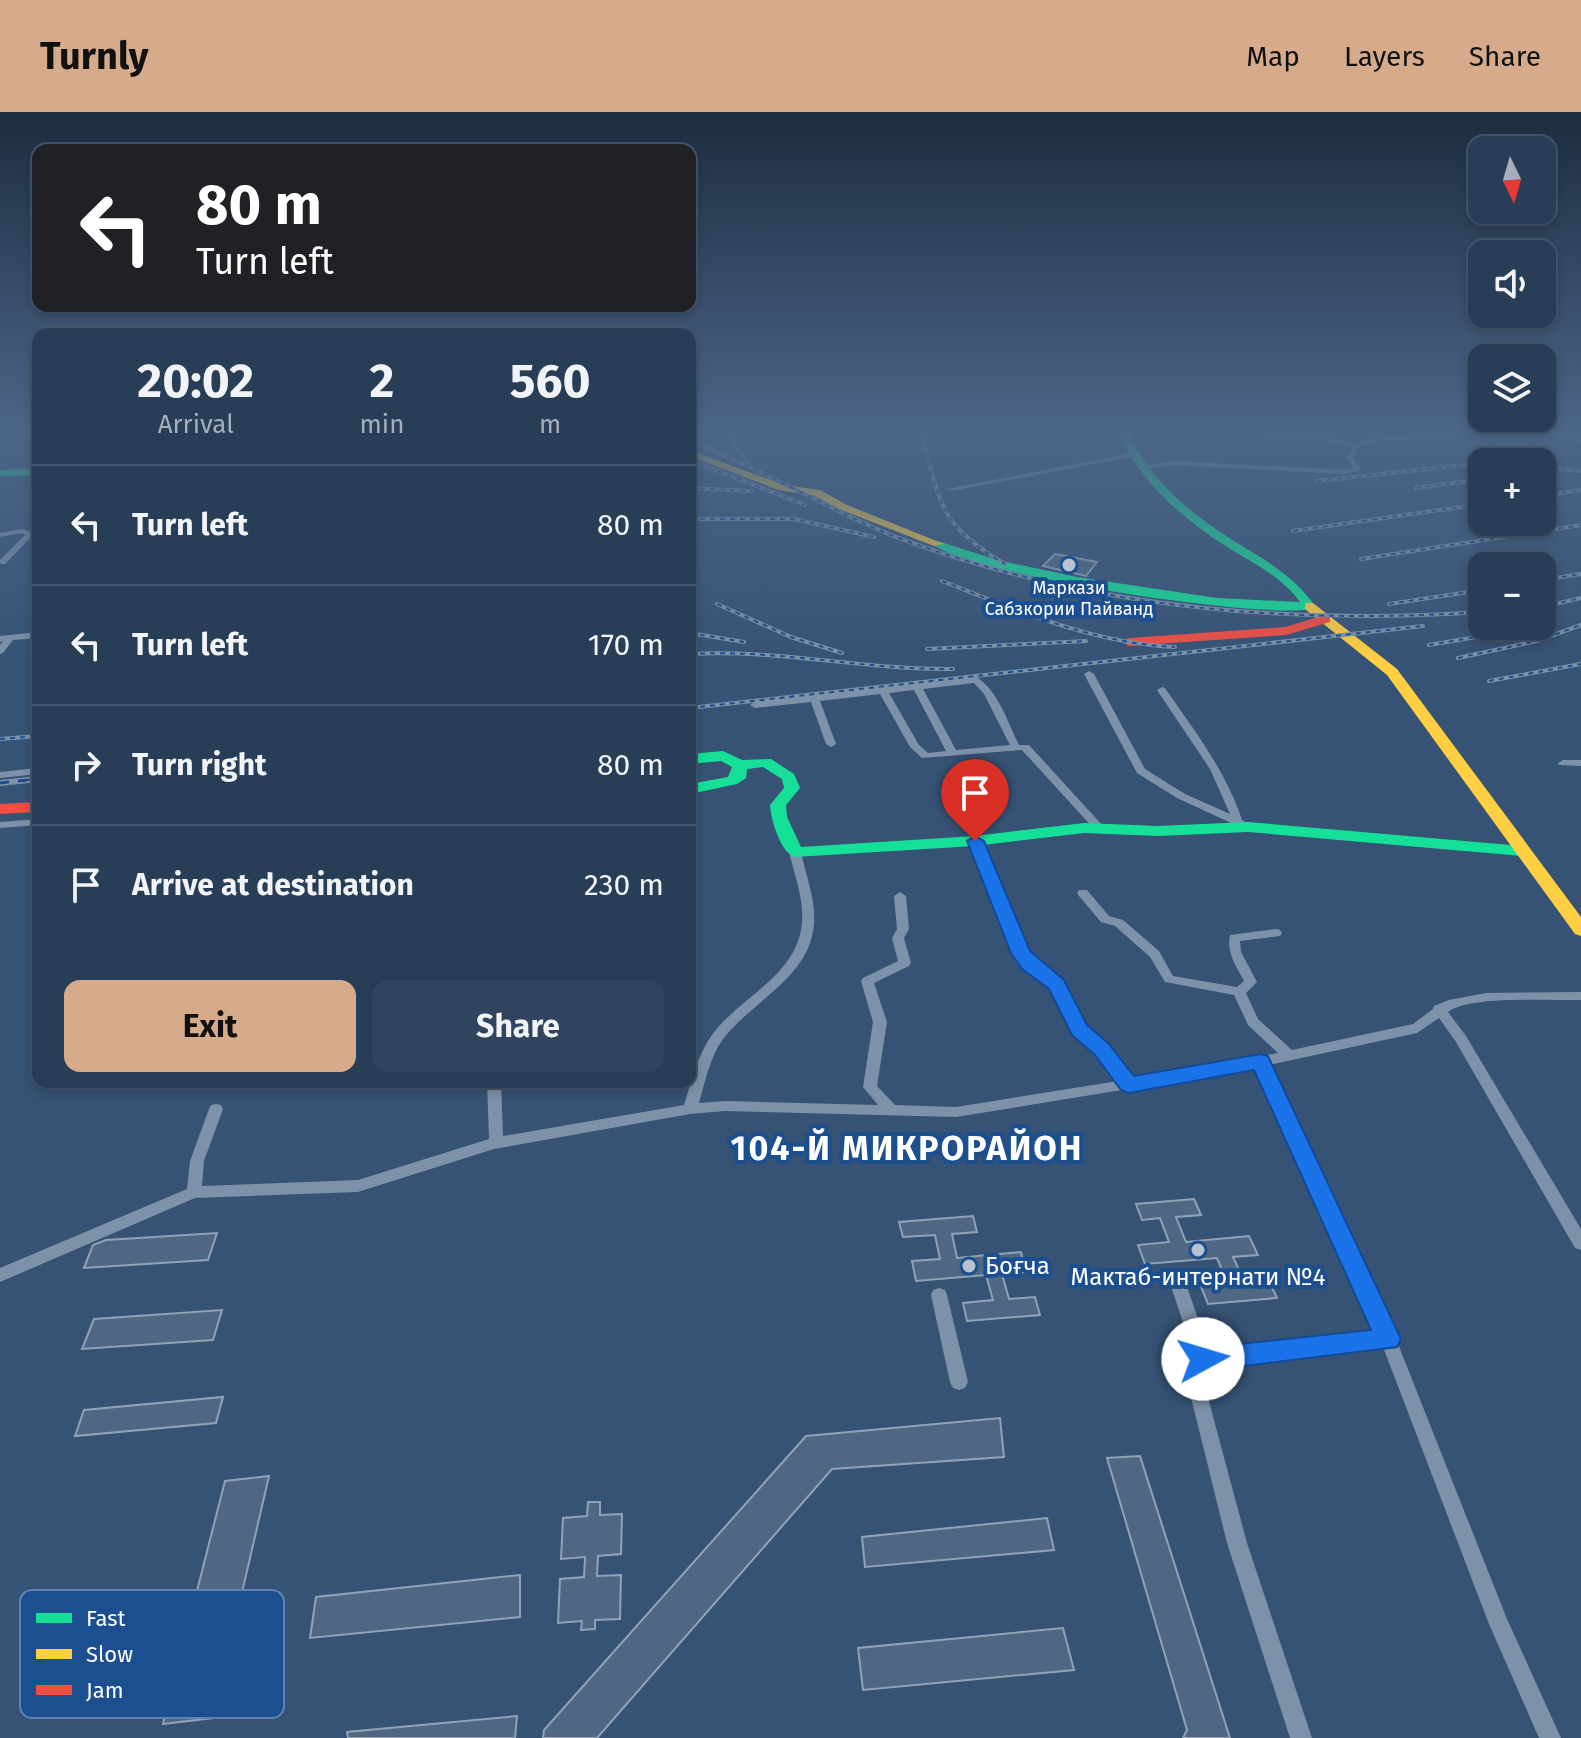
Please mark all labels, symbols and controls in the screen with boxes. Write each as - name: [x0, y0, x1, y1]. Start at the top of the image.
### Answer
- text: Turnly: [40, 33, 149, 79]
- text: Map: [1246, 40, 1300, 73]
- text: Layers: [1344, 40, 1425, 73]
- text: Share: [1469, 40, 1541, 73]
- north arrow: [1468, 136, 1556, 224]
- map controls: [1468, 136, 1556, 640]
- text: 80 m: [196, 172, 322, 239]
- icon: left: [64, 176, 168, 280]
- text: Turn left: [196, 240, 334, 284]
- button: sound: [1468, 240, 1556, 328]
- button: layers: [1468, 344, 1556, 432]
- text: 20:02: [137, 352, 254, 410]
- text: 2: [370, 352, 394, 410]
- text: 560: [510, 352, 591, 410]
- text: Arrival: [158, 409, 234, 440]
- text: min: [360, 409, 404, 440]
- text: m: [539, 409, 561, 440]
- button: +: [1468, 448, 1556, 536]
- icon: left: [64, 503, 108, 547]
- text: Turn left: [132, 507, 248, 543]
- text: 80 m: [597, 507, 664, 543]
- button: −: [1468, 552, 1556, 640]
- marker: Маркази Сабзкории Пайванд: [1060, 556, 1078, 574]
- place label: Маркази Сабзкории Пайванд: [985, 577, 1153, 620]
- icon: left: [64, 623, 108, 667]
- text: Turn left: [132, 627, 248, 663]
- text: 170 m: [588, 627, 664, 663]
- icon: right: [64, 743, 108, 787]
- text: Turn right: [132, 747, 267, 783]
- text: 80 m: [597, 747, 664, 783]
- pin: [941, 759, 1009, 841]
- icon: arrive: [953, 771, 997, 815]
- icon: arrive: [64, 863, 108, 907]
- text: Arrive at destination: [132, 867, 414, 903]
- text: 230 m: [584, 867, 664, 903]
- button: Exit: [64, 980, 356, 1072]
- button: Share: [372, 980, 664, 1072]
- district label: 104-Й МИКРОРАЙОН: [731, 1128, 1083, 1169]
- marker: Мактаб-интернати №4: [1189, 1241, 1207, 1259]
- place label: Боғча: [985, 1252, 1050, 1280]
- marker: Боғча: [960, 1257, 978, 1275]
- place label: Мактаб-интернати №4: [1071, 1263, 1326, 1291]
- position arrow: [1161, 1317, 1245, 1401]
- legend: [20, 1590, 284, 1718]
- text: Fast: [86, 1605, 126, 1632]
- text: Slow: [86, 1641, 133, 1668]
- text: Jam: [86, 1677, 124, 1704]

